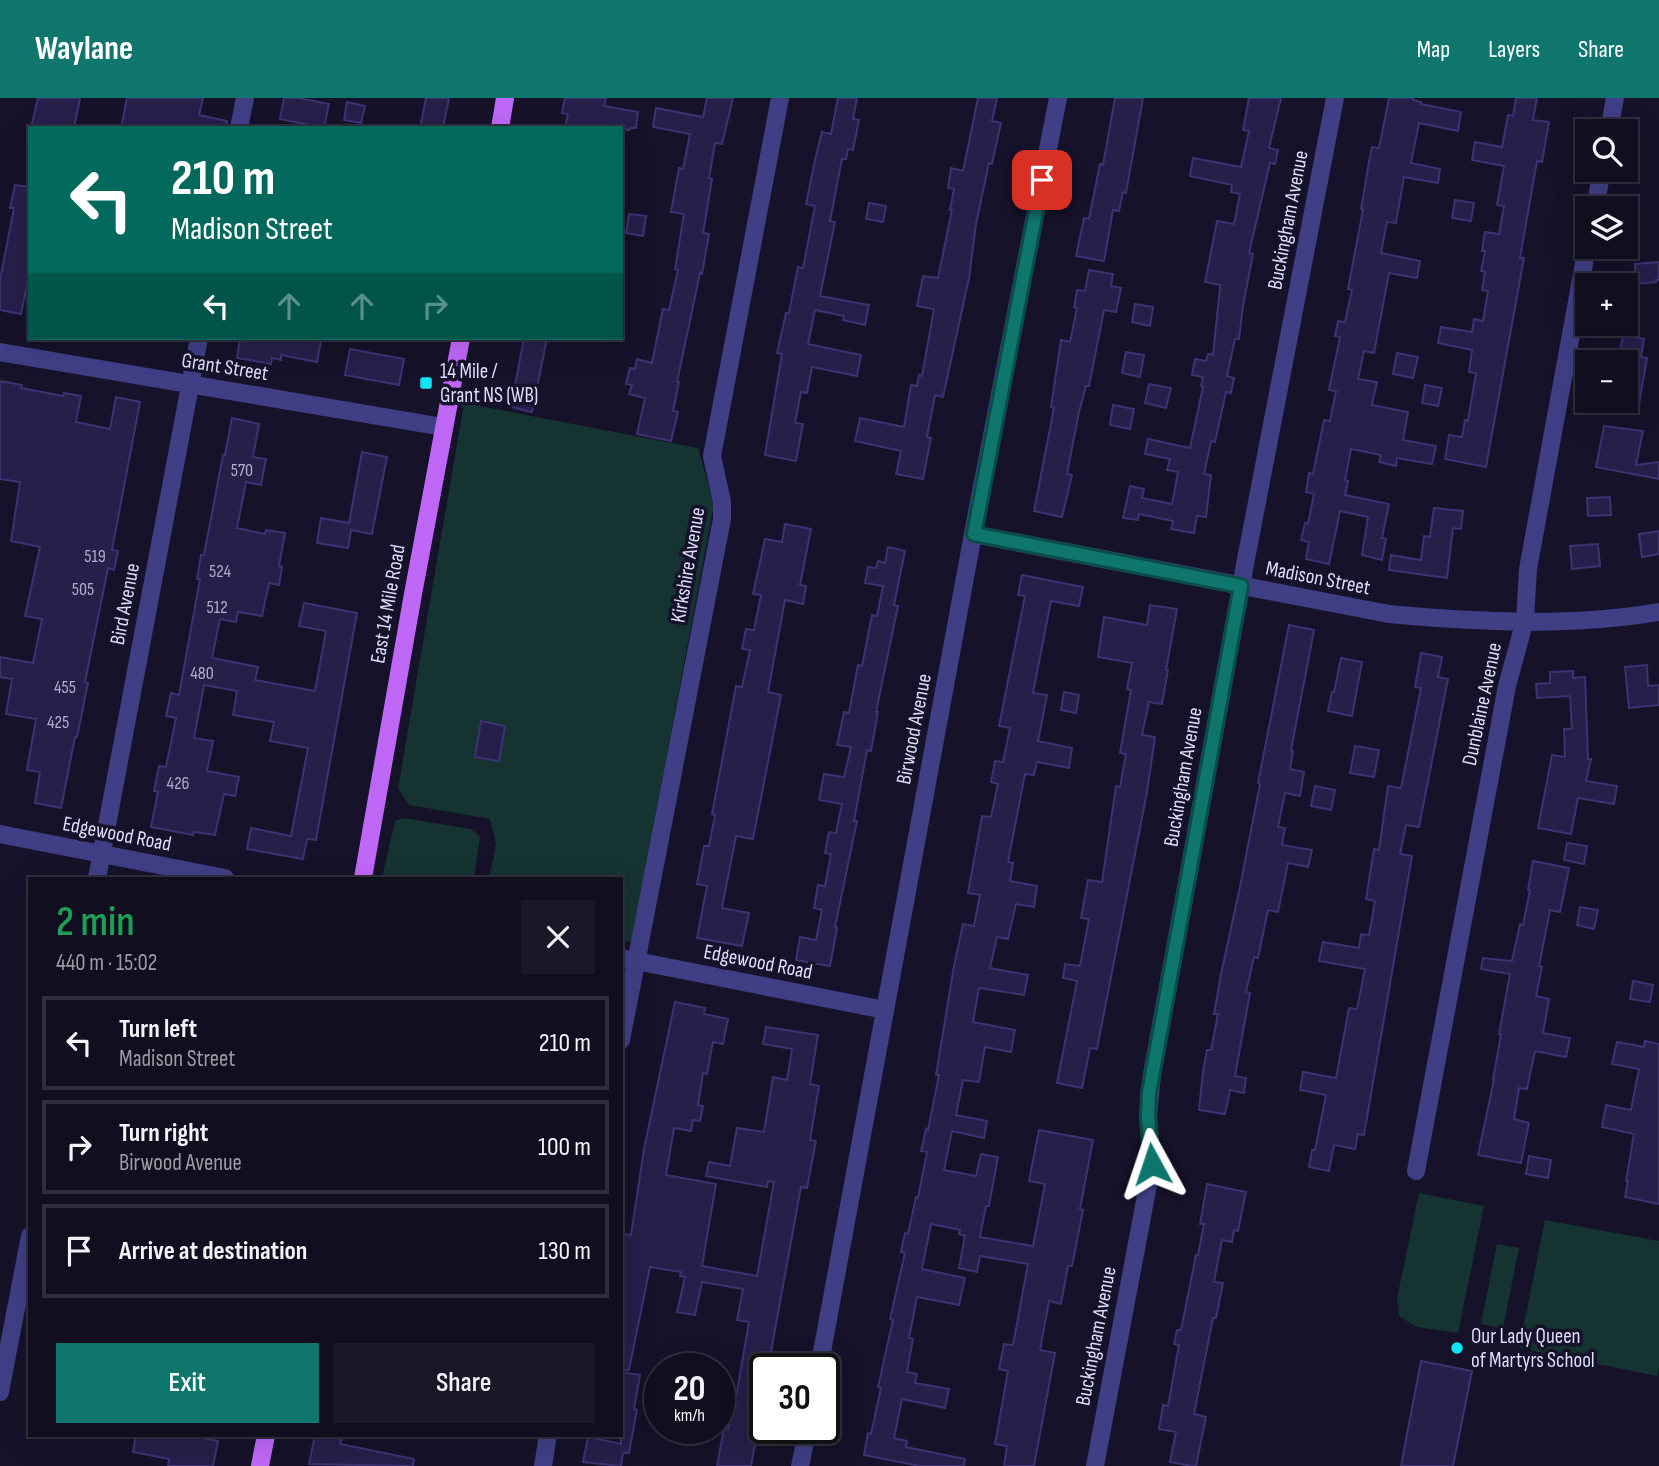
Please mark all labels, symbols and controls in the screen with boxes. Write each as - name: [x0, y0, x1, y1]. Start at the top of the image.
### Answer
- text: Waylane: [35, 29, 133, 69]
- text: Map: [1417, 35, 1450, 64]
- text: Layers: [1488, 35, 1540, 64]
- text: Share: [1578, 35, 1624, 64]
- map controls: [1575, 119, 1638, 413]
- button: search: [1575, 119, 1638, 182]
- street label: Buckingham Avenue: [1262, 148, 1314, 292]
- text: 210 m: [171, 150, 275, 209]
- pin: [1012, 150, 1072, 210]
- icon: left: [56, 154, 147, 245]
- icon: arrive: [1023, 161, 1061, 199]
- button: layers: [1575, 196, 1638, 259]
- text: Madison Street: [171, 210, 333, 249]
- button: +: [1575, 273, 1638, 336]
- icon: left: [197, 287, 235, 325]
- icon: ahead: [270, 287, 308, 325]
- icon: ahead: [343, 287, 381, 325]
- icon: right: [416, 287, 454, 325]
- street label: Grant Street: [180, 348, 270, 386]
- button: −: [1575, 350, 1638, 413]
- place label: 14 Mile / Grant NS (WB): [440, 359, 538, 408]
- marker: 14 Mile / Grant NS (WB): [418, 375, 434, 391]
- house number: 570: [231, 460, 253, 481]
- street label: Kirkshire Avenue: [666, 505, 710, 625]
- street label: East 14 Mile Road: [365, 543, 411, 665]
- house number: 519: [84, 546, 106, 567]
- street label: Madison Street: [1264, 556, 1372, 600]
- street label: Bird Avenue: [105, 561, 145, 647]
- house number: 524: [209, 561, 231, 582]
- house number: 505: [72, 579, 94, 600]
- house number: 512: [206, 597, 228, 618]
- street label: Dunblaine Avenue: [1457, 640, 1507, 768]
- house number: 480: [190, 663, 214, 684]
- street label: Birwood Avenue: [891, 672, 937, 786]
- house number: 455: [54, 677, 76, 698]
- street label: Buckingham Avenue: [1158, 705, 1208, 849]
- house number: 425: [47, 712, 69, 733]
- house number: 426: [167, 773, 190, 794]
- street label: Edgewood Road: [61, 811, 173, 857]
- text: 2 min: [56, 897, 135, 948]
- button: close: [521, 900, 595, 974]
- street label: Edgewood Road: [702, 939, 814, 985]
- text: 440 m · 15:02: [56, 949, 157, 977]
- text: Turn left: [119, 1014, 197, 1045]
- icon: left: [60, 1024, 98, 1062]
- text: 210 m: [539, 1028, 591, 1059]
- text: Madison Street: [119, 1045, 235, 1073]
- text: Turn right: [119, 1118, 208, 1149]
- position arrow: [1115, 1127, 1189, 1201]
- icon: right: [60, 1128, 98, 1166]
- text: 100 m: [538, 1132, 591, 1163]
- text: Birwood Avenue: [119, 1149, 242, 1177]
- icon: arrive: [60, 1232, 98, 1270]
- text: Arrive at destination: [119, 1236, 307, 1267]
- text: 130 m: [539, 1236, 591, 1267]
- street label: Buckingham Avenue: [1070, 1264, 1122, 1408]
- place label: Our Lady Queen of Martyrs School: [1471, 1324, 1595, 1373]
- marker: Our Lady Queen of Martyrs School: [1449, 1340, 1465, 1356]
- button: Exit: [56, 1343, 319, 1423]
- button: Share: [333, 1343, 595, 1423]
- speed limit sign: 30: [749, 1353, 840, 1444]
- text: 20: [674, 1368, 706, 1411]
- text: km/h: [674, 1405, 705, 1426]

